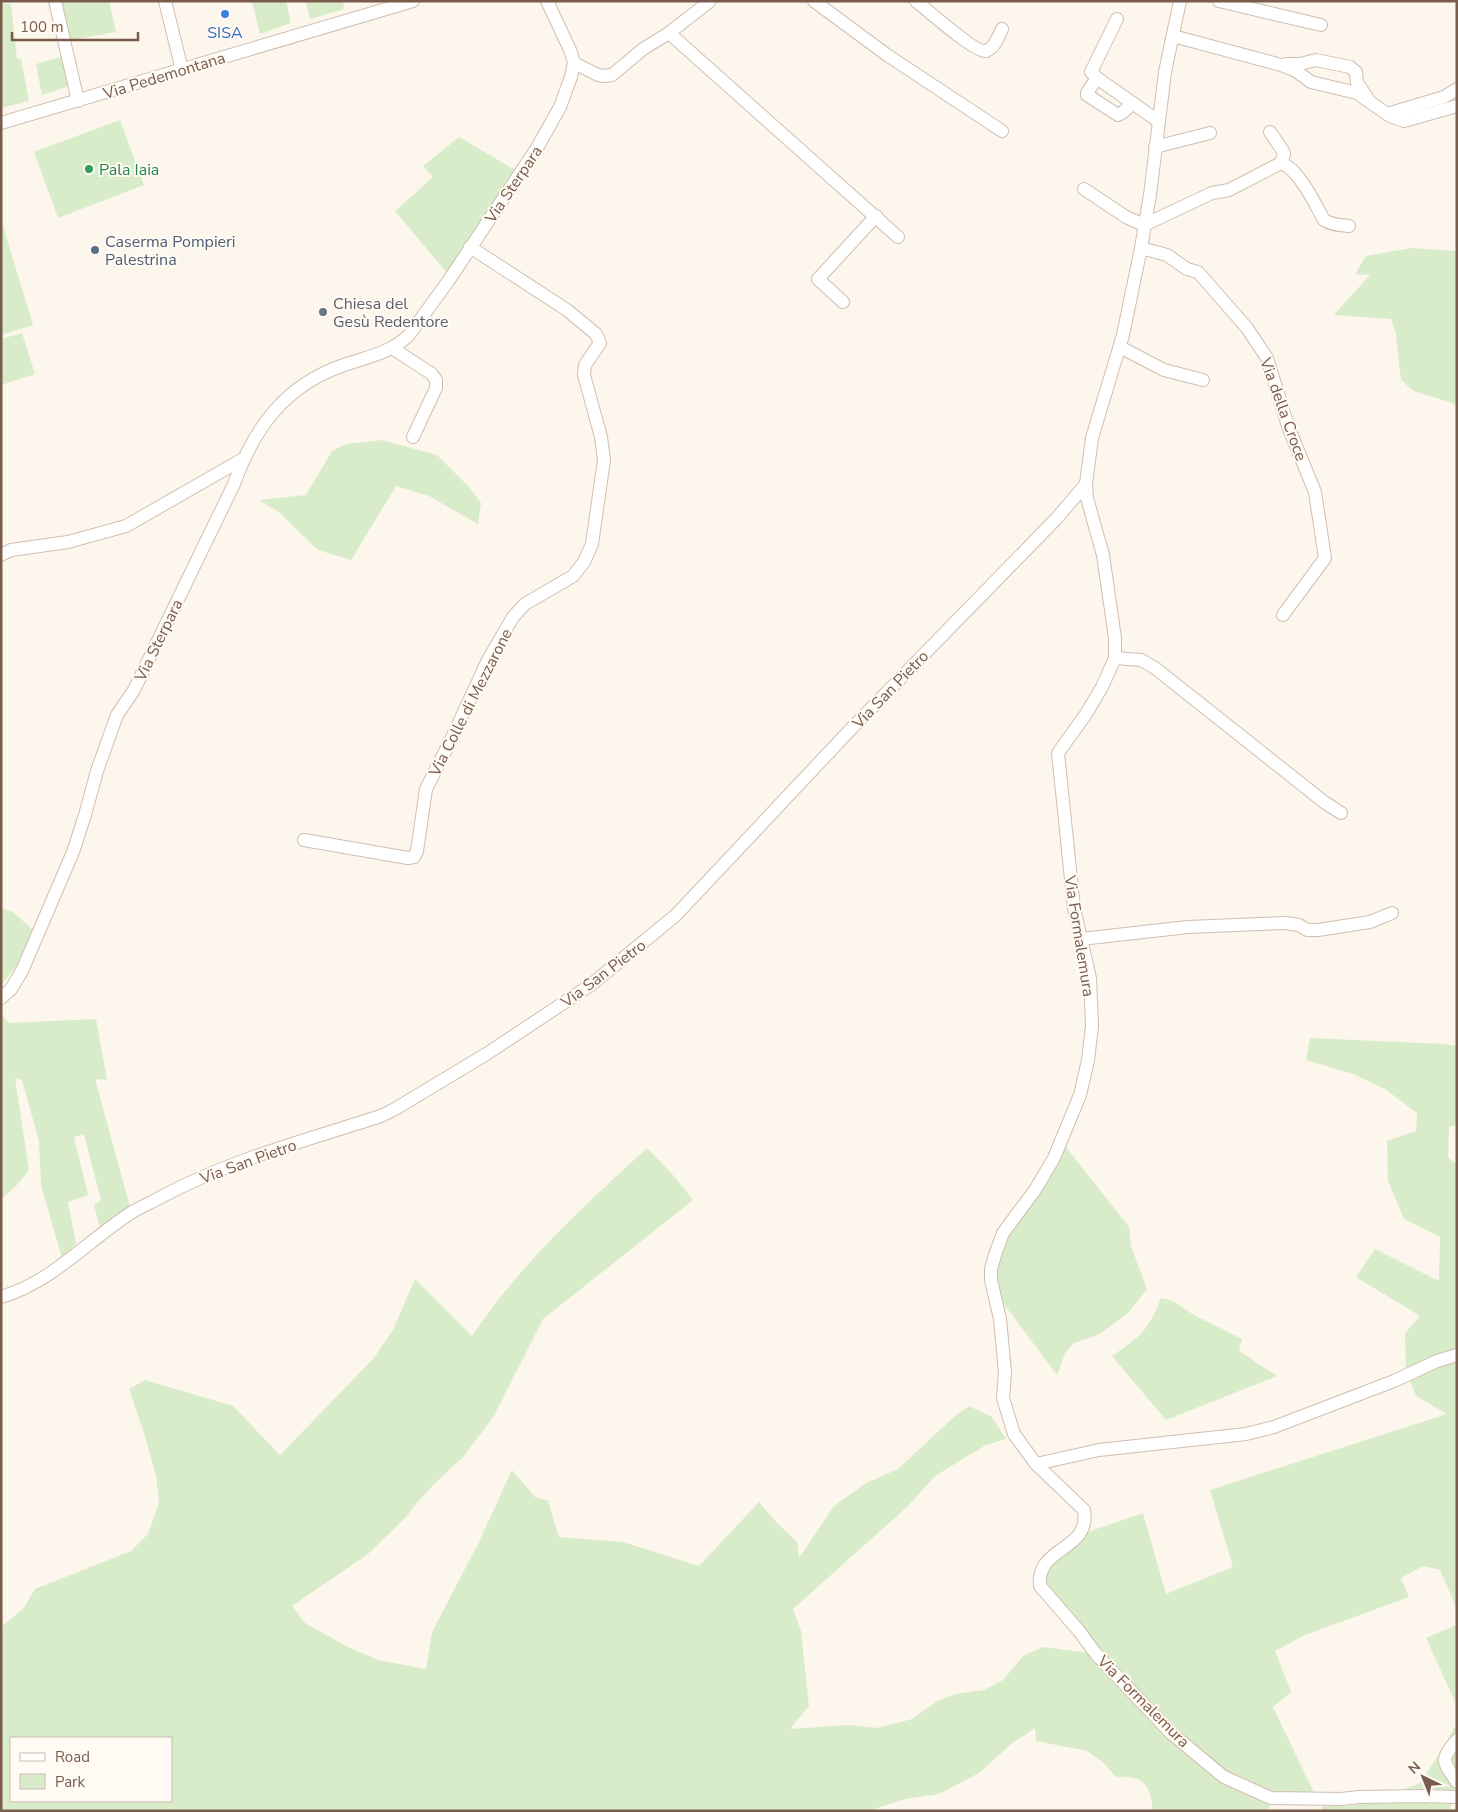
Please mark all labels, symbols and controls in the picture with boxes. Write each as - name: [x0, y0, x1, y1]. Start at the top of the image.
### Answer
- marker: SISA: [219, 8, 231, 20]
- scale bar: [12, 10, 139, 42]
- text: 100 m: [20, 17, 64, 37]
- place label: SISA: [207, 22, 243, 44]
- street label: Via Pedemontana: [99, 47, 228, 105]
- street label: Via Sterpara: [479, 142, 548, 228]
- place label: Pala Iaia: [99, 159, 159, 181]
- marker: Pala Iaia: [83, 163, 95, 175]
- place label: Caserma Pompieri Palestrina: [105, 231, 236, 271]
- marker: Caserma Pompieri Palestrina: [89, 244, 101, 256]
- place label: Chiesa del Gesù Redentore: [333, 293, 448, 333]
- marker: Chiesa del Gesù Redentore: [317, 306, 329, 318]
- street label: Via della Croce: [1254, 354, 1312, 464]
- street label: Via Sterpara: [129, 596, 188, 686]
- street label: Via Colle di Mezzarone: [424, 625, 518, 781]
- street label: Via San Pietro: [847, 646, 934, 734]
- street label: Via Formalemura: [1058, 873, 1099, 998]
- street label: Via San Pietro: [556, 934, 651, 1014]
- street label: Via San Pietro: [196, 1134, 300, 1190]
- street label: Via Formalemura: [1091, 1650, 1194, 1753]
- legend: [10, 1737, 172, 1802]
- text: Road: [55, 1747, 90, 1767]
- north arrow: [1398, 1752, 1448, 1802]
- text: N: [1404, 1757, 1425, 1778]
- text: Park: [55, 1772, 85, 1792]

